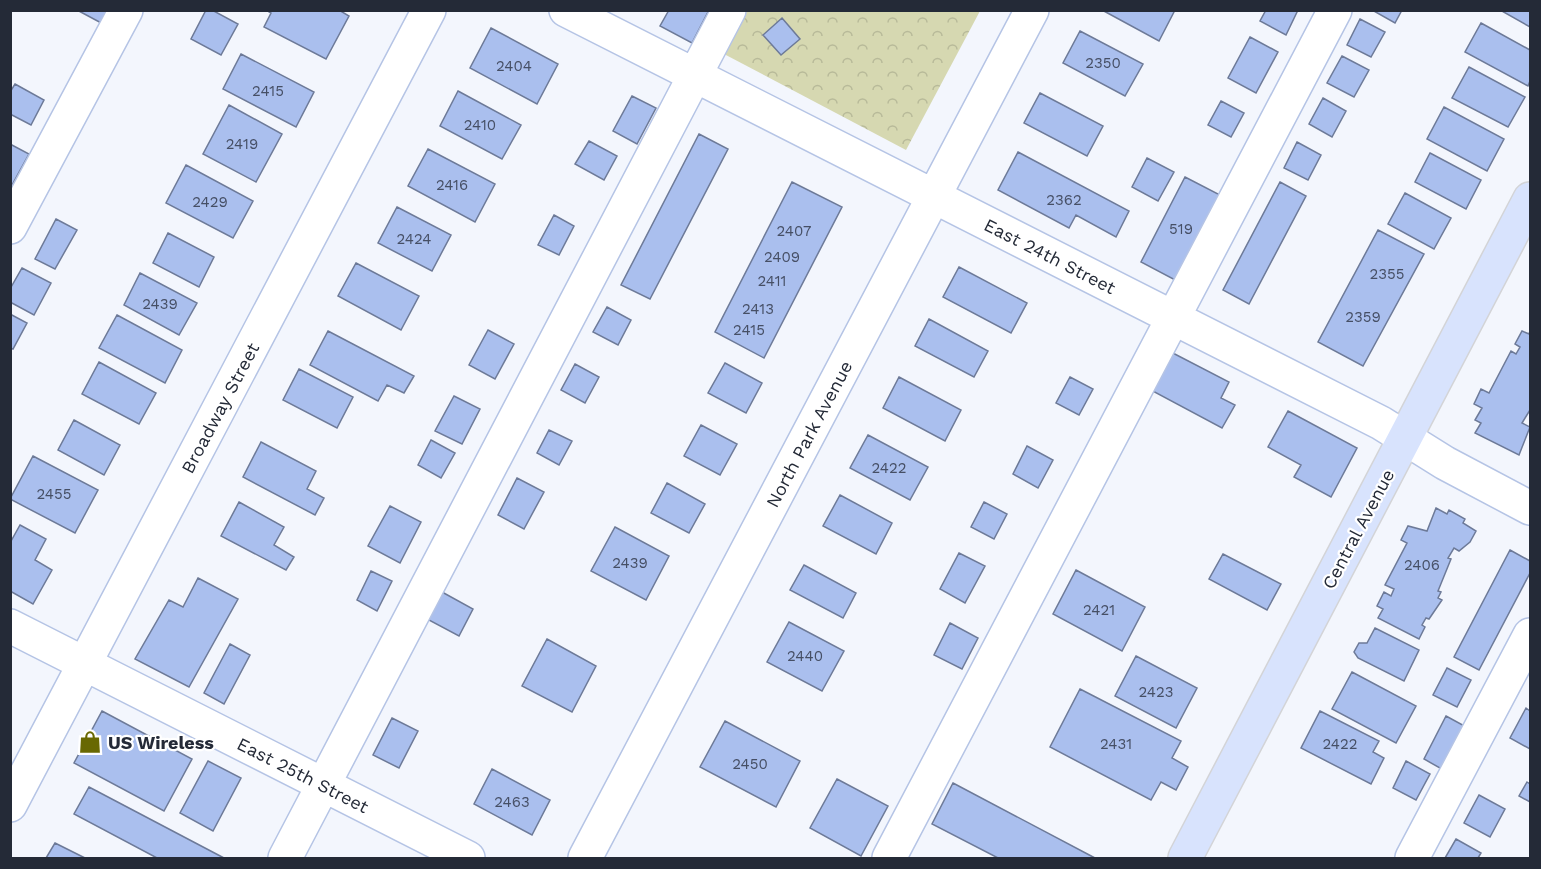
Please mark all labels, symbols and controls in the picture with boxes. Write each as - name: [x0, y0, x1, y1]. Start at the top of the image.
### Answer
- house number: 2350: [1085, 54, 1121, 72]
- house number: 2404: [496, 57, 532, 75]
- house number: 2415: [252, 82, 284, 100]
- house number: 2410: [464, 116, 496, 134]
- house number: 2419: [226, 135, 258, 153]
- house number: 2416: [436, 176, 468, 194]
- house number: 2362: [1046, 191, 1082, 209]
- house number: 2429: [192, 193, 228, 211]
- street label: East 24th Street: [981, 214, 1120, 298]
- house number: 519: [1169, 220, 1193, 238]
- house number: 2407: [777, 222, 811, 240]
- house number: 2424: [397, 230, 431, 248]
- house number: 2409: [764, 248, 800, 266]
- house number: 2355: [1370, 265, 1404, 283]
- house number: 2411: [758, 272, 786, 290]
- house number: 2439: [142, 295, 178, 313]
- house number: 2413: [742, 300, 774, 318]
- house number: 2359: [1345, 308, 1381, 326]
- house number: 2415: [733, 321, 765, 339]
- street label: Broadway Street: [177, 339, 263, 477]
- street label: North Park Avenue: [761, 357, 857, 511]
- house number: 2422: [872, 459, 906, 477]
- street label: Central Avenue: [1318, 466, 1398, 592]
- house number: 2455: [37, 485, 71, 503]
- house number: 2439: [612, 554, 648, 572]
- house number: 2406: [1404, 556, 1440, 574]
- house number: 2421: [1083, 601, 1115, 619]
- house number: 2440: [787, 647, 823, 665]
- house number: 2423: [1139, 683, 1173, 701]
- shop icon: US Wireless: [77, 729, 103, 755]
- place label: US Wireless: [108, 732, 214, 753]
- street label: East 25th Street: [234, 733, 373, 817]
- house number: 2431: [1100, 735, 1132, 753]
- house number: 2422: [1323, 735, 1357, 753]
- house number: 2450: [732, 755, 768, 773]
- house number: 2463: [494, 793, 530, 811]

